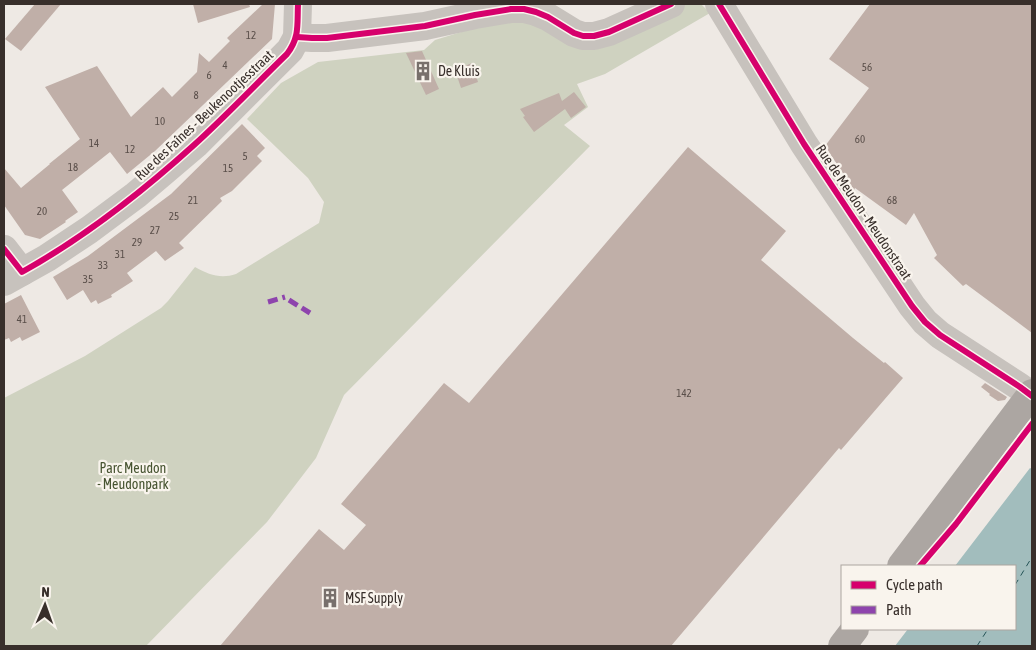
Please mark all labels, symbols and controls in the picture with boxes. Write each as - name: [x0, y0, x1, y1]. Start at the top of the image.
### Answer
- house number: 12: [246, 29, 256, 41]
- street label: Rue des Faînes - Beukenootjesstraat: [132, 47, 276, 183]
- house number: 4: [222, 59, 228, 71]
- building icon: De Kluis: [412, 60, 434, 82]
- house number: 56: [862, 61, 872, 73]
- place label: De Kluis: [438, 63, 480, 79]
- house number: 6: [206, 69, 212, 81]
- house number: 8: [193, 89, 199, 101]
- house number: 10: [155, 115, 165, 127]
- house number: 60: [855, 133, 865, 145]
- house number: 14: [89, 137, 99, 149]
- street label: Rue de Meudon - Meudonstraat: [813, 142, 915, 282]
- house number: 12: [125, 143, 135, 155]
- house number: 5: [242, 150, 248, 162]
- house number: 18: [68, 161, 78, 173]
- house number: 15: [223, 162, 233, 174]
- house number: 21: [188, 194, 198, 206]
- house number: 68: [887, 194, 897, 206]
- house number: 20: [37, 205, 47, 217]
- house number: 25: [169, 210, 179, 222]
- house number: 27: [150, 224, 160, 236]
- house number: 29: [132, 236, 142, 248]
- house number: 31: [115, 248, 125, 260]
- house number: 33: [98, 259, 108, 271]
- house number: 35: [83, 273, 93, 285]
- house number: 41: [17, 313, 27, 325]
- house number: 142: [676, 387, 692, 399]
- park label: Parc Meudon - Meudonpark: [97, 460, 169, 492]
- legend: [841, 565, 1016, 630]
- text: Cycle path: [886, 576, 943, 593]
- north arrow: [20, 580, 70, 630]
- text: N: [41, 584, 50, 600]
- building icon: MSF Supply: [319, 587, 341, 609]
- place label: MSF Supply: [345, 590, 403, 606]
- text: Path: [886, 601, 912, 618]

